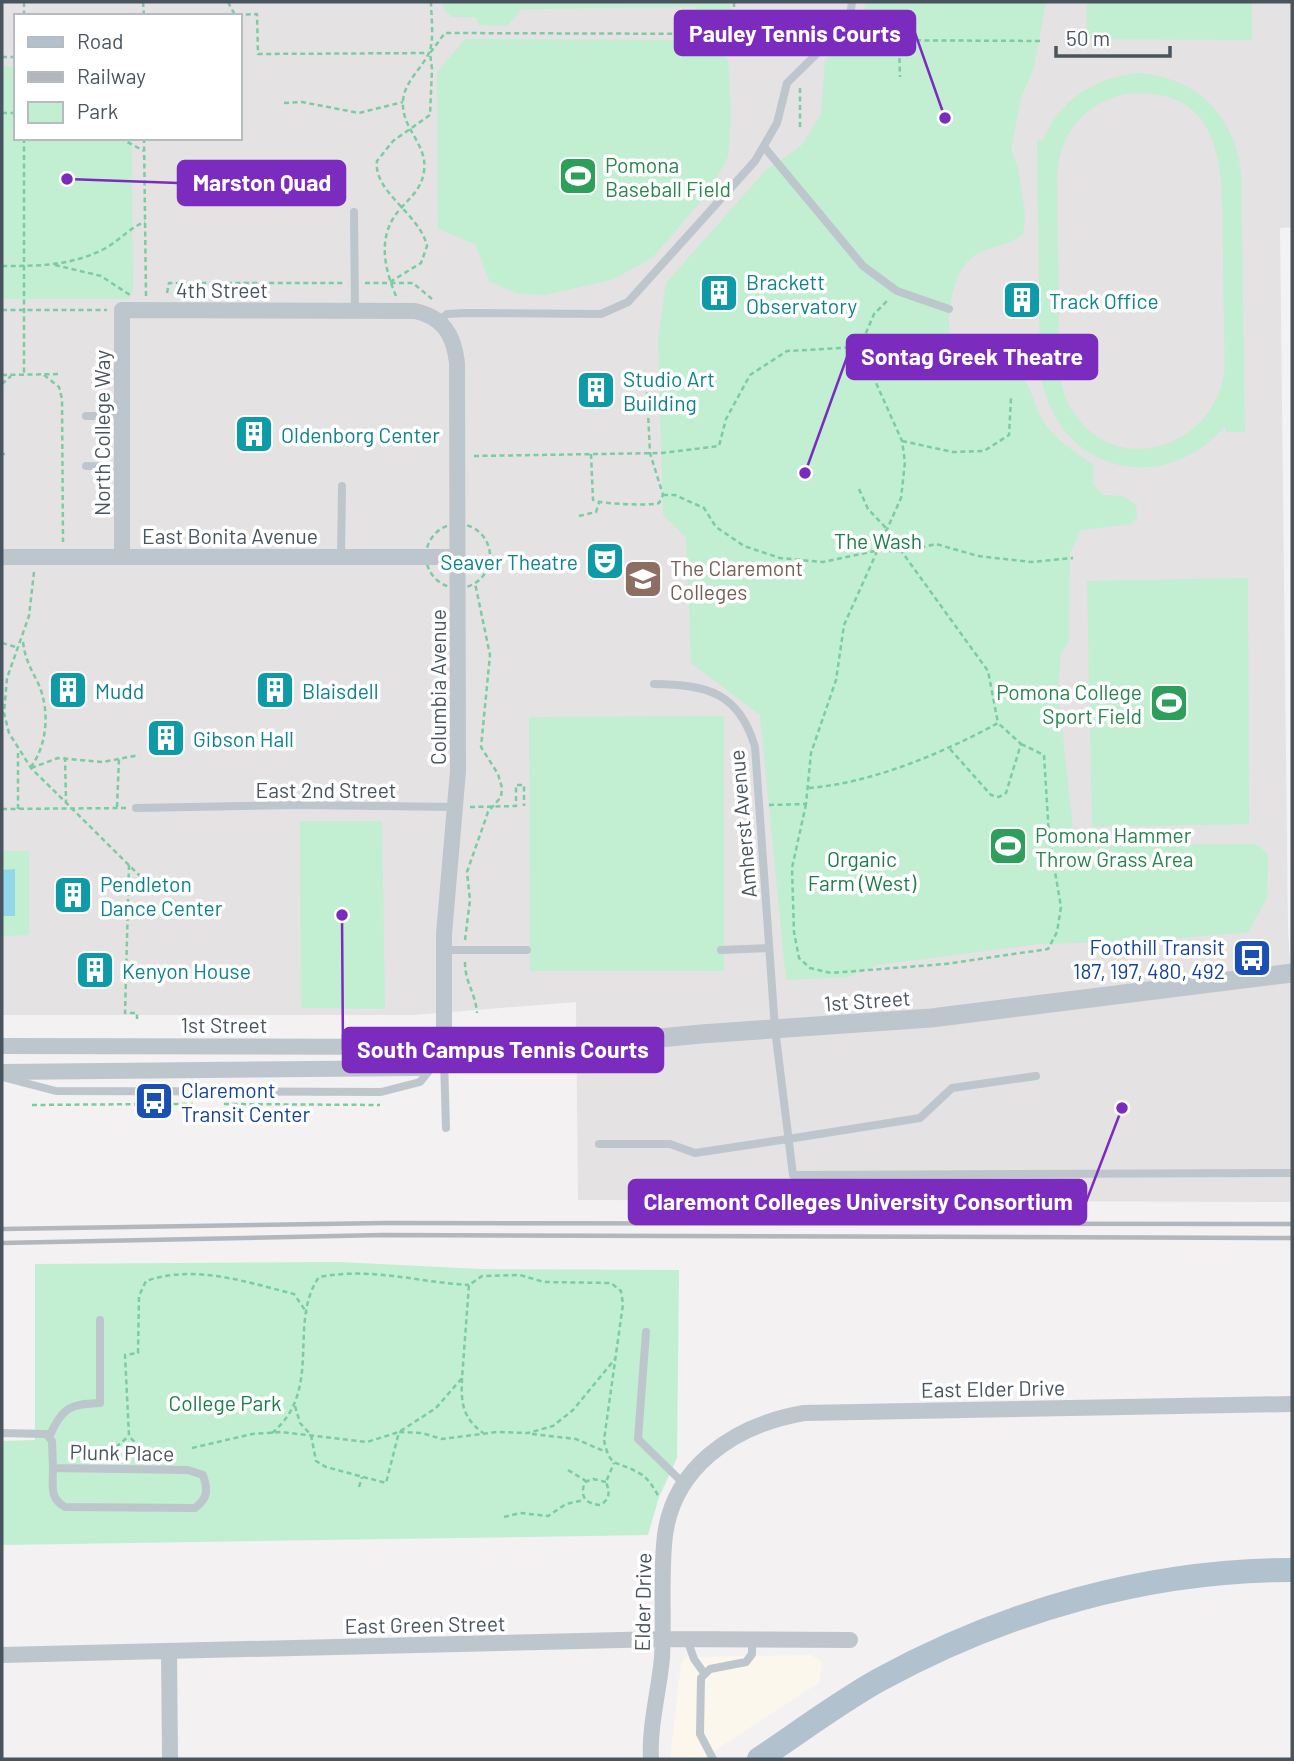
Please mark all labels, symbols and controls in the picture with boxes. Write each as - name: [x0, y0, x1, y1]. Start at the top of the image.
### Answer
- callout: Pauley Tennis Courts: [675, 11, 915, 55]
- legend: [14, 14, 242, 140]
- scale bar: [1056, 14, 1170, 58]
- text: Pauley Tennis Courts: [689, 19, 901, 47]
- text: 50 m: [1066, 25, 1110, 50]
- text: Road: [77, 28, 123, 53]
- text: Railway: [77, 63, 146, 88]
- text: Park: [77, 98, 118, 123]
- place label: Pomona Baseball Field: [605, 152, 731, 201]
- sports icon: Pomona Baseball Field: [557, 155, 599, 197]
- callout: Marston Quad: [178, 161, 345, 205]
- text: Marston Quad: [193, 168, 331, 196]
- place label: Brackett Observatory: [746, 269, 857, 318]
- building icon: Brackett Observatory: [698, 272, 740, 314]
- street label: 4th Street: [176, 277, 268, 302]
- building icon: Track Office: [1001, 279, 1043, 321]
- place label: Track Office: [1049, 288, 1159, 313]
- callout: Sontag Greek Theatre: [847, 335, 1097, 379]
- text: Sontag Greek Theatre: [861, 342, 1083, 370]
- street label: North College Way: [89, 350, 114, 516]
- place label: Studio Art Building: [623, 366, 715, 415]
- building icon: Studio Art Building: [575, 369, 617, 411]
- building icon: Oldenborg Center: [233, 413, 275, 455]
- place label: Oldenborg Center: [281, 422, 440, 447]
- street label: East Bonita Avenue: [142, 523, 318, 548]
- park label: The Wash: [834, 528, 922, 553]
- theatre icon: Seaver Theatre: [584, 540, 626, 582]
- place label: Seaver Theatre: [440, 549, 578, 574]
- place label: The Claremont Colleges: [670, 555, 803, 604]
- school or university icon: The Claremont Colleges: [622, 558, 664, 600]
- street label: Columbia Avenue: [425, 609, 450, 765]
- building icon: Mudd: [47, 669, 89, 711]
- building icon: Blaisdell: [254, 669, 296, 711]
- place label: Mudd: [95, 678, 144, 703]
- place label: Blaisdell: [302, 678, 379, 703]
- place label: Pomona College Sport Field: [996, 679, 1142, 728]
- sports icon: Pomona College Sport Field: [1148, 682, 1190, 724]
- building icon: Gibson Hall: [145, 717, 187, 759]
- place label: Gibson Hall: [193, 726, 294, 751]
- street label: Amherst Avenue: [723, 749, 761, 899]
- street label: East 2nd Street: [256, 777, 396, 802]
- place label: Pomona Hammer Throw Grass Area: [1035, 822, 1194, 871]
- sports icon: Pomona Hammer Throw Grass Area: [987, 825, 1029, 867]
- park label: Organic Farm (West): [808, 846, 917, 895]
- place label: Pendleton Dance Center: [100, 871, 223, 920]
- building icon: Pendleton Dance Center: [52, 874, 94, 916]
- place label: Foothill Transit 187, 197, 480, 492: [1073, 934, 1225, 983]
- bus stop icon: Foothill Transit 187, 197, 480, 492: [1231, 937, 1273, 979]
- building icon: Kenyon House: [74, 949, 116, 991]
- place label: Kenyon House: [122, 958, 251, 983]
- street label: 1st Street: [823, 985, 911, 1015]
- street label: 1st Street: [181, 1012, 267, 1037]
- callout: South Campus Tennis Courts: [343, 1028, 663, 1072]
- text: South Campus Tennis Courts: [357, 1035, 649, 1063]
- place label: Claremont Transit Center: [181, 1077, 311, 1126]
- bus stop icon: Claremont Transit Center: [133, 1080, 175, 1122]
- callout: Claremont Colleges University Consortium: [629, 1180, 1086, 1224]
- text: Claremont Colleges University Consortium: [643, 1187, 1073, 1215]
- street label: East Elder Drive: [921, 1374, 1065, 1402]
- park label: College Park: [169, 1390, 281, 1415]
- street label: Plunk Place: [69, 1439, 175, 1465]
- street label: Elder Drive: [629, 1552, 655, 1652]
- street label: East Green Street: [344, 1610, 506, 1638]

